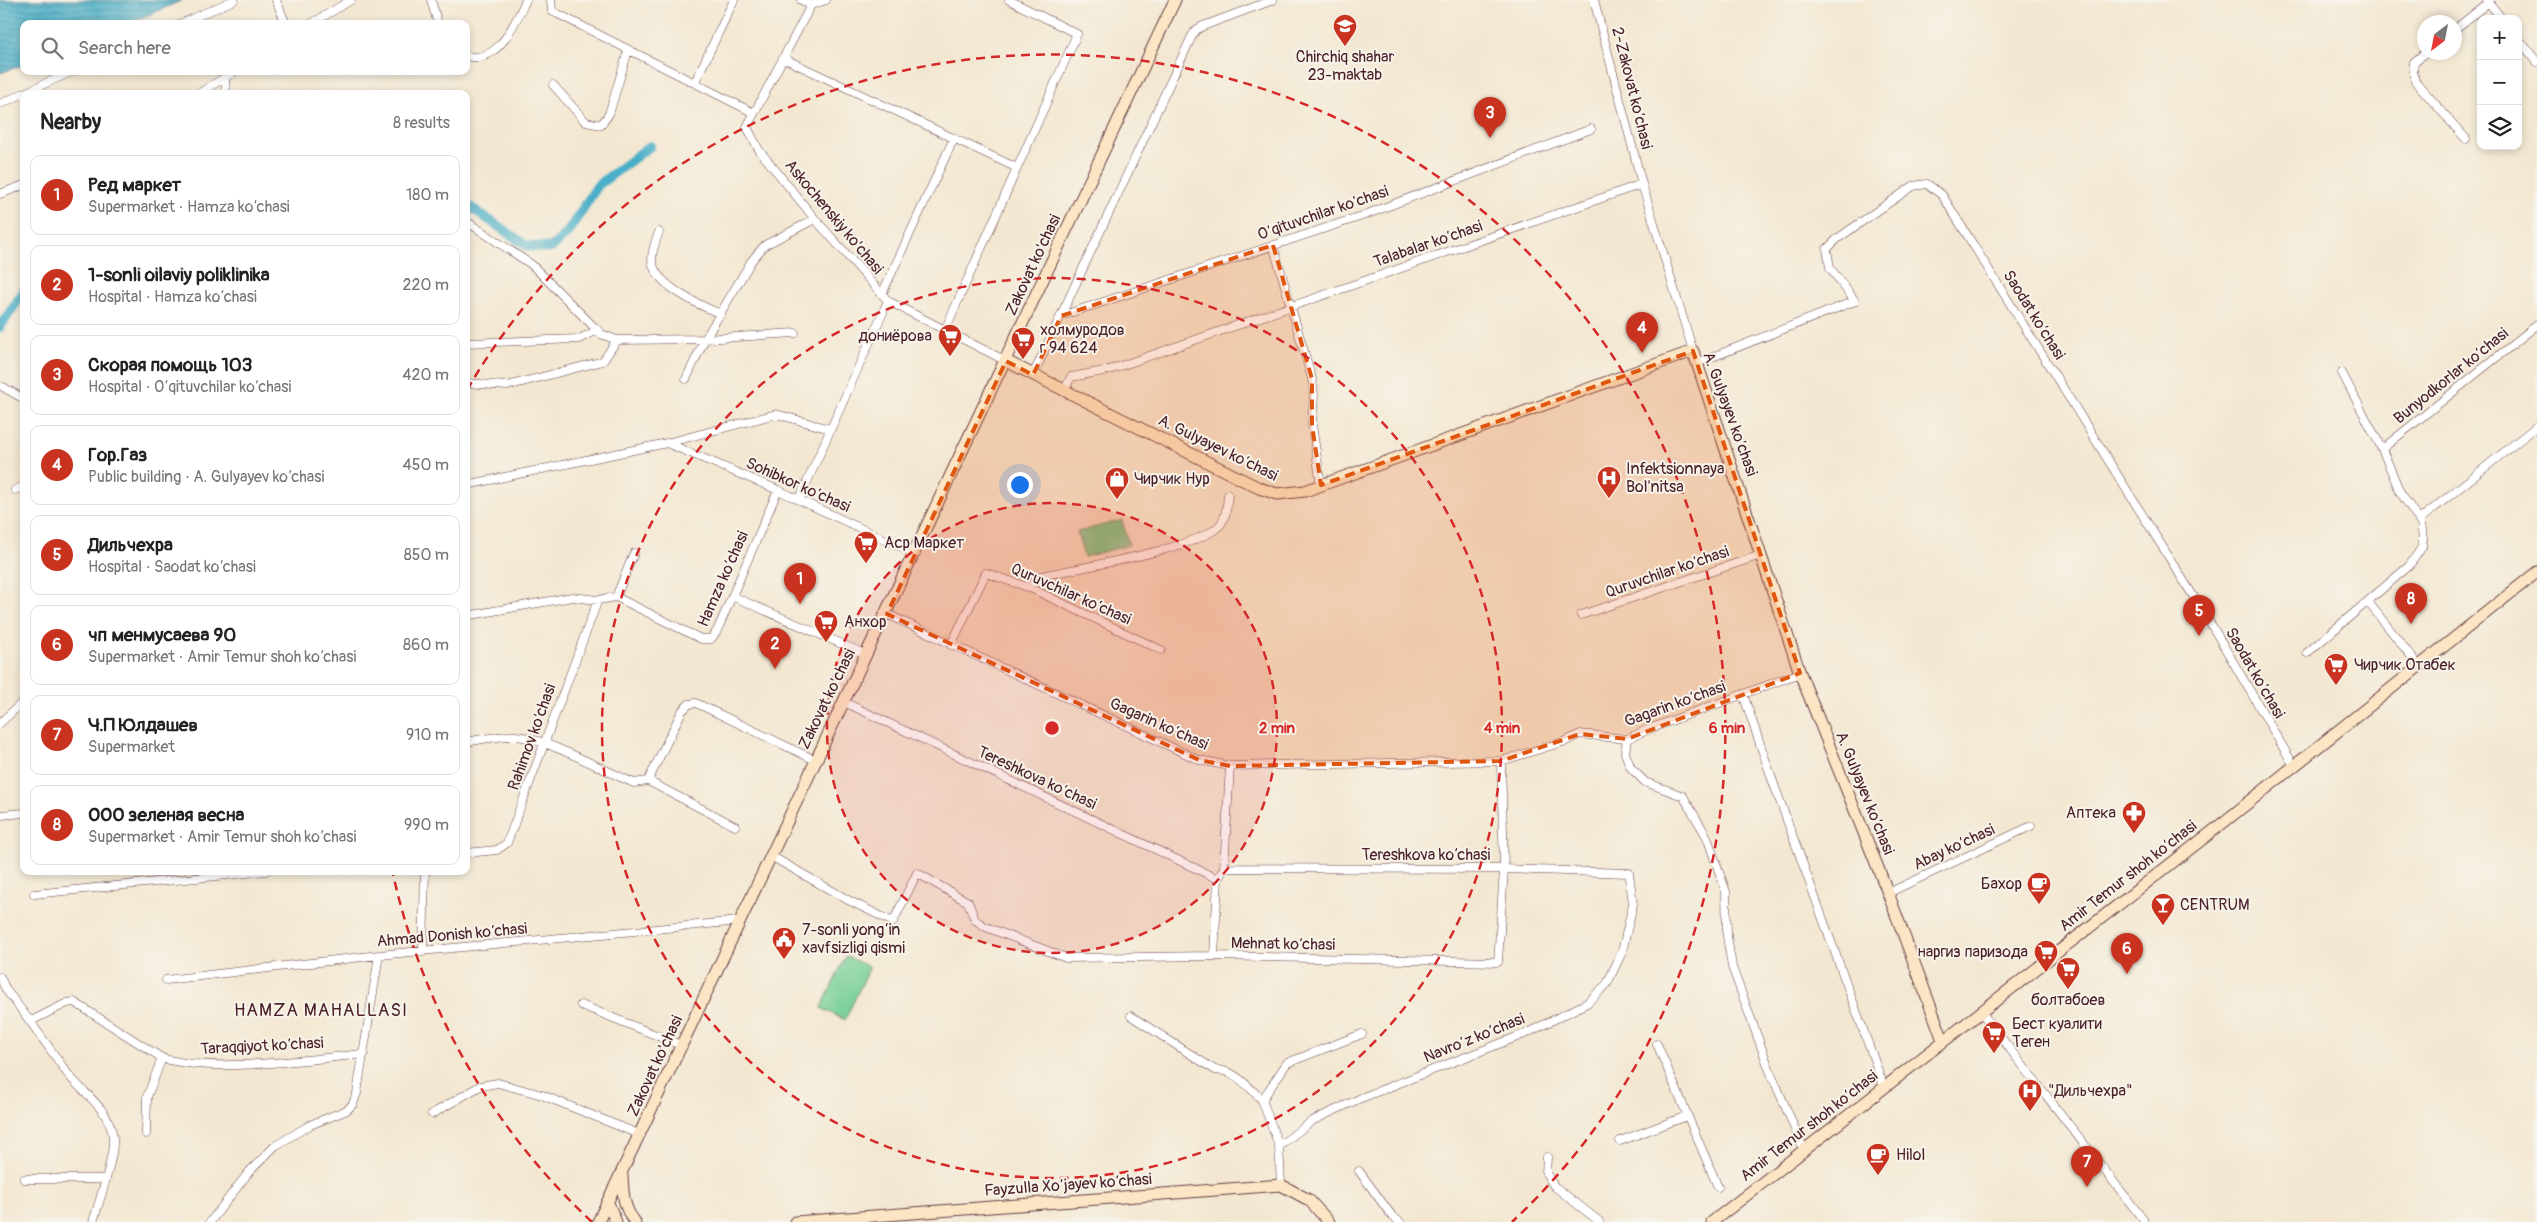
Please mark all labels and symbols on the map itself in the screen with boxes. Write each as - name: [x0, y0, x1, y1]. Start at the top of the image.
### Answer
- school or university icon: Chirchiq shahar 23-maktab: [1332, 13, 1358, 47]
- north arrow: [2417, 15, 2462, 60]
- street label: 2-Zakovat ko‘chasi: [1607, 25, 1657, 151]
- place label: Chirchiq shahar 23-maktab: [1296, 47, 1395, 85]
- pin: 3: [1474, 97, 1506, 138]
- street label: Askochenskiy ko'chasi: [780, 156, 888, 278]
- street label: O‘qituvchilar ko‘chasi: [1255, 181, 1391, 245]
- street label: Zakovat ko'chasi: [1001, 211, 1065, 319]
- street label: Talabalar ko‘chasi: [1371, 216, 1485, 272]
- street label: Saodat ko‘chasi: [1999, 267, 2070, 364]
- pin: 4: [1626, 312, 1658, 353]
- place label: холмуродов г 94 624: [1040, 320, 1125, 358]
- supermarket icon: дониёрова: [937, 323, 963, 357]
- street label: Bunyodkorlar ko‘chasi: [2389, 323, 2513, 429]
- place label: дониёрова: [859, 326, 932, 346]
- supermarket icon: холмуродов г 94 624: [1010, 326, 1036, 360]
- street label: A. Gulyayev ko‘chasi: [1698, 349, 1762, 479]
- street label: A. Gulyayev ko‘chasi: [1155, 410, 1281, 486]
- street label: Sohibkor ko‘chasi: [743, 453, 854, 517]
- place label: Infektsionnaya Bol'nitsa: [1626, 459, 1724, 497]
- hospital icon: Infektsionnaya Bol'nitsa: [1596, 465, 1622, 499]
- shop icon: Чирчик Нур: [1104, 466, 1130, 500]
- place label: Чирчик Нур: [1134, 469, 1210, 489]
- your location: [1007, 472, 1033, 498]
- street label: Hamza ko‘chasi: [693, 528, 753, 630]
- supermarket icon: Аср Маркет: [853, 530, 879, 564]
- place label: Аср Маркет: [884, 533, 964, 553]
- street label: Quruvchilar ko‘chasi: [1603, 541, 1732, 603]
- street label: Quruvchilar ko‘chasi: [1008, 559, 1134, 630]
- pin: 1: [784, 563, 816, 604]
- pin: 8: [2395, 583, 2427, 624]
- pin: 5: [2183, 595, 2215, 636]
- supermarket icon: Анхор: [813, 609, 839, 643]
- place label: Анхор: [844, 612, 887, 632]
- street label: Saodat ko‘chasi: [2221, 624, 2289, 722]
- pin: 2: [759, 628, 791, 669]
- street label: Zakovat ko'chasi: [794, 645, 860, 752]
- supermarket icon: Чирчик Отабек: [2323, 652, 2349, 686]
- place label: Чирчик Отабек: [2354, 655, 2456, 675]
- street label: Gagarin ko‘chasi: [1622, 676, 1728, 732]
- street label: Rahimov ko‘chasi: [503, 681, 561, 793]
- street label: Gagarin ko‘chasi: [1106, 693, 1212, 755]
- centre of rings: [1043, 719, 1061, 737]
- text: 2 min: [1259, 719, 1295, 738]
- text: 4 min: [1484, 719, 1521, 738]
- text: 6 min: [1709, 719, 1746, 738]
- street label: A. Gulyayev ko‘chasi: [1831, 729, 1899, 858]
- street label: Tereshkova ko‘chasi: [974, 742, 1100, 814]
- pharmacy icon: Аптека: [2121, 800, 2147, 834]
- place label: Аптека: [2066, 803, 2116, 823]
- street label: Amir Temur shoh ko‘chasi: [2055, 816, 2201, 936]
- street label: Abay ko‘chasi: [1910, 819, 1998, 875]
- street label: Tereshkova ko‘chasi: [1362, 845, 1491, 865]
- cafe icon: Бахор: [2026, 871, 2052, 905]
- place label: Бахор: [1981, 874, 2022, 894]
- bar icon: CENTRUM: [2150, 892, 2176, 926]
- place label: CENTRUM: [2180, 895, 2250, 915]
- street label: Ahmad Donish ko‘chasi: [376, 918, 528, 952]
- place label: 7-sonli yong‘in xavfsizligi qismi: [802, 920, 905, 958]
- public building icon: 7-sonli yong‘in xavfsizligi qismi: [771, 926, 797, 960]
- street label: Mehnat ko‘chasi: [1231, 933, 1336, 955]
- pin: 6: [2111, 933, 2143, 974]
- supermarket icon: наргиз паризода: [2033, 939, 2059, 973]
- place label: наргиз паризода: [1918, 942, 2028, 962]
- supermarket icon: болтабоев: [2055, 956, 2081, 990]
- place label: болтабоев: [2031, 990, 2105, 1010]
- district label: HAMZA MAHALLASI: [234, 999, 408, 1022]
- street label: Navro‘z ko‘chasi: [1421, 1009, 1528, 1067]
- street label: Zakovat ko'chasi: [623, 1012, 687, 1120]
- place label: Бест куалити Теген: [2012, 1014, 2102, 1052]
- supermarket icon: Бест куалити Теген: [1981, 1020, 2007, 1054]
- street label: Taraqqiyot ko‘chasi: [200, 1033, 324, 1059]
- street label: Amir Temur shoh ko‘chasi: [1736, 1066, 1882, 1186]
- hospital icon: "Дильчехра": [2017, 1078, 2043, 1112]
- place label: "Дильчехра": [2048, 1081, 2132, 1101]
- cafe icon: Hilol: [1865, 1142, 1891, 1176]
- place label: Hilol: [1896, 1145, 1925, 1165]
- pin: 7: [2071, 1146, 2103, 1187]
- street label: Fayzulla Xo‘jayev ko‘chasi: [984, 1169, 1153, 1201]

